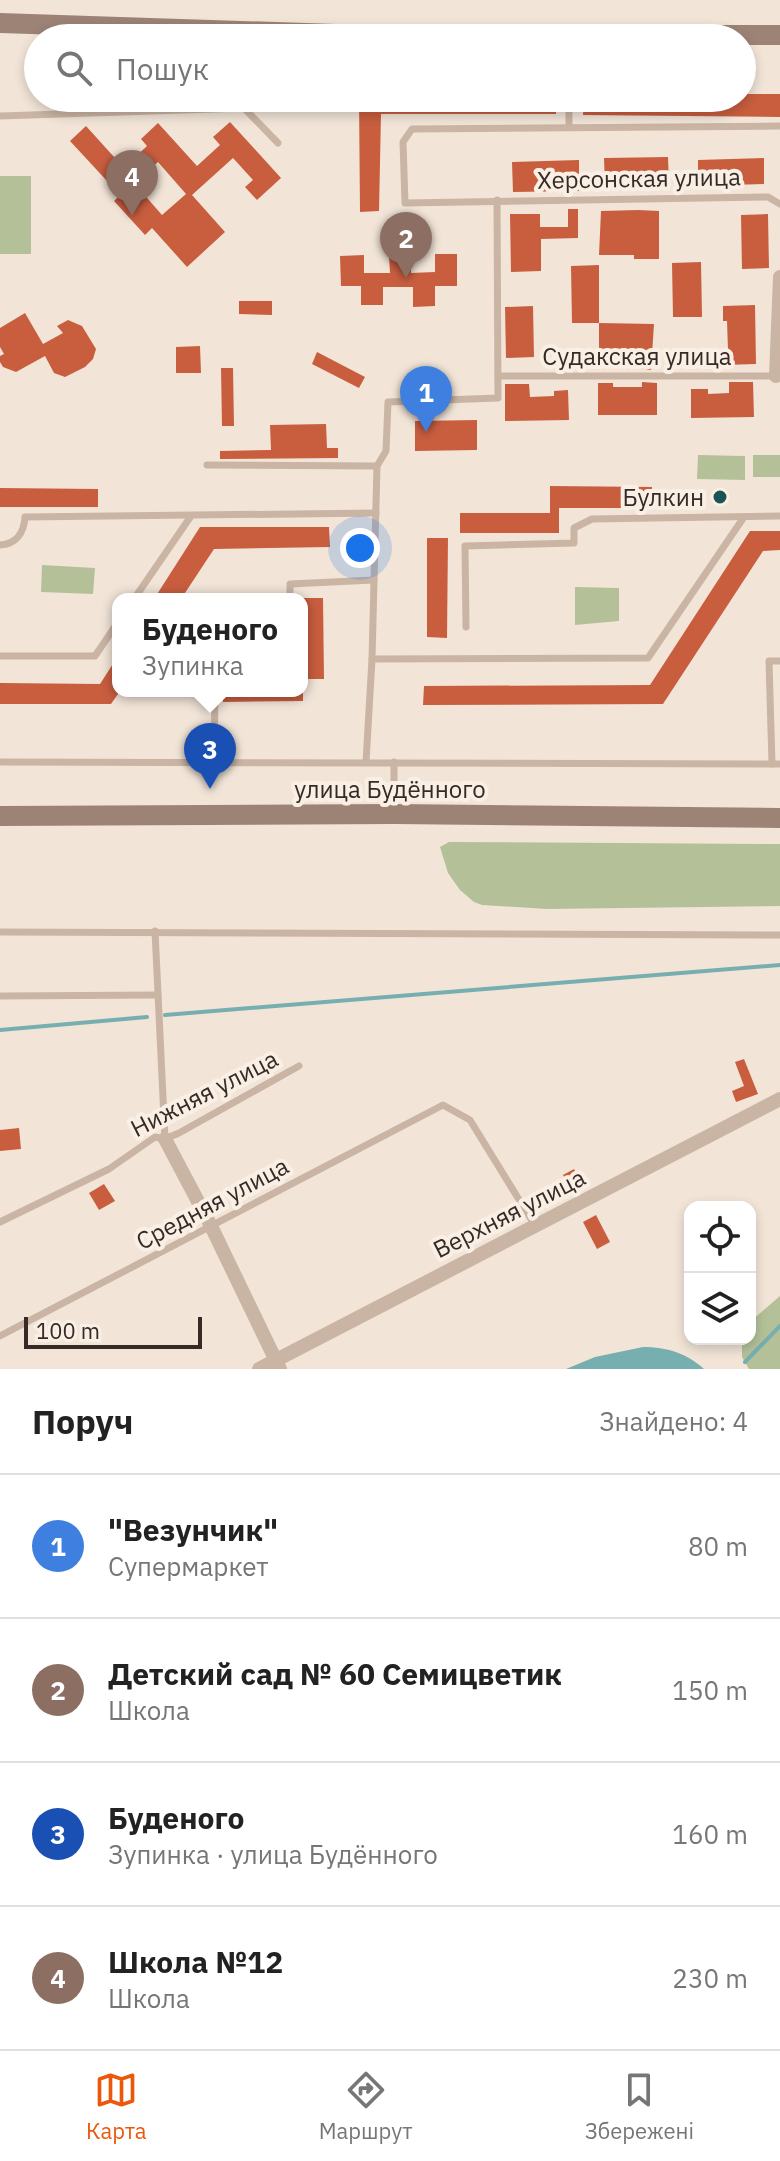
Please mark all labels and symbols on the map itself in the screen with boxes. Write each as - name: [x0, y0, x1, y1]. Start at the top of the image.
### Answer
- pin: 4: [106, 150, 158, 216]
- street label: Херсонская улица: [537, 160, 741, 196]
- pin: 2: [380, 212, 432, 278]
- street label: Судакская улица: [542, 340, 732, 372]
- pin: 1: [400, 366, 452, 432]
- place label: Булкин: [622, 481, 704, 513]
- marker: Булкин: [711, 488, 729, 506]
- your location: [340, 528, 380, 568]
- pin: 3: [184, 723, 236, 789]
- street label: улица Будённого: [294, 773, 486, 805]
- street label: Нижняя улица: [125, 1042, 283, 1144]
- street label: Средняя улица: [130, 1149, 294, 1257]
- street label: Верхняя улица: [428, 1161, 591, 1265]
- scale bar: [24, 1313, 202, 1349]

